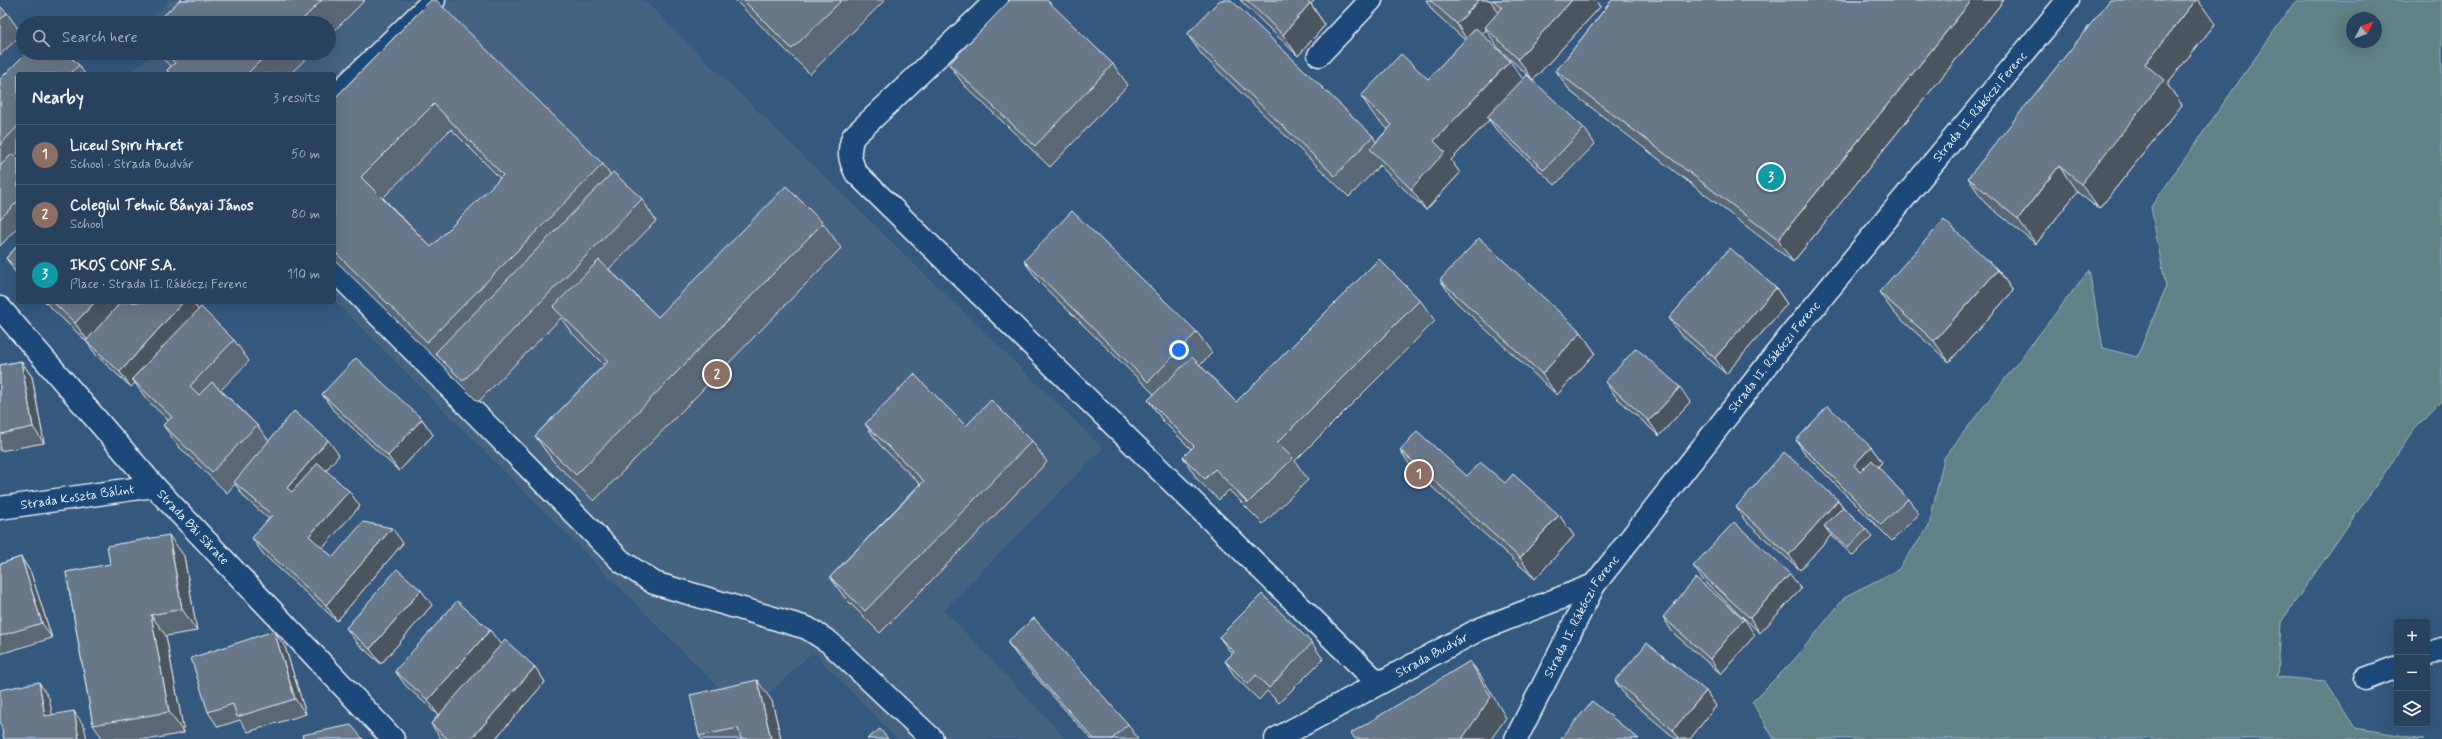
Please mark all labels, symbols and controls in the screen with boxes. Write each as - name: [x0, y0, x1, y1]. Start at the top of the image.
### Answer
- north arrow: [2346, 12, 2382, 48]
- search box: [16, 16, 336, 60]
- icon: search: [30, 27, 52, 49]
- text: Search here: [62, 28, 138, 48]
- street label: Strada II. Rákóczi Ferenc: [1929, 48, 2030, 166]
- text: Nearby: [32, 87, 84, 109]
- text: 3 results: [273, 90, 320, 107]
- text: Liceul Spiru Haret: [70, 136, 184, 156]
- text: 1: [42, 146, 48, 163]
- text: 50 m: [291, 146, 320, 163]
- text: School · Strada Budvár: [70, 156, 194, 173]
- pin: 3: [1758, 162, 1784, 192]
- text: Colegiul Tehnic Bányai János: [70, 196, 254, 216]
- text: 2: [42, 206, 48, 223]
- text: 80 m: [291, 206, 320, 223]
- text: School: [70, 216, 104, 233]
- text: IKOS CONF S.A.: [70, 256, 176, 276]
- text: 3: [42, 266, 48, 283]
- text: 110 m: [287, 266, 320, 283]
- text: Place · Strada II. Rákóczi Ferenc: [70, 276, 247, 293]
- street label: Strada II. Rákóczi Ferenc: [1724, 298, 1824, 417]
- your location: [1169, 340, 1189, 360]
- pin: 2: [704, 359, 730, 389]
- pin: 1: [1406, 459, 1432, 489]
- street label: Strada Koszta Bálint: [19, 480, 135, 513]
- street label: Strada Băi Sărate: [153, 486, 233, 569]
- street label: Strada II. Rákóczi Ferenc: [1540, 552, 1623, 681]
- map controls: [2394, 619, 2430, 727]
- button: +: [2394, 619, 2430, 655]
- street label: Strada Budvár: [1392, 628, 1472, 681]
- button: −: [2394, 655, 2430, 691]
- button: layers: [2394, 691, 2430, 727]

